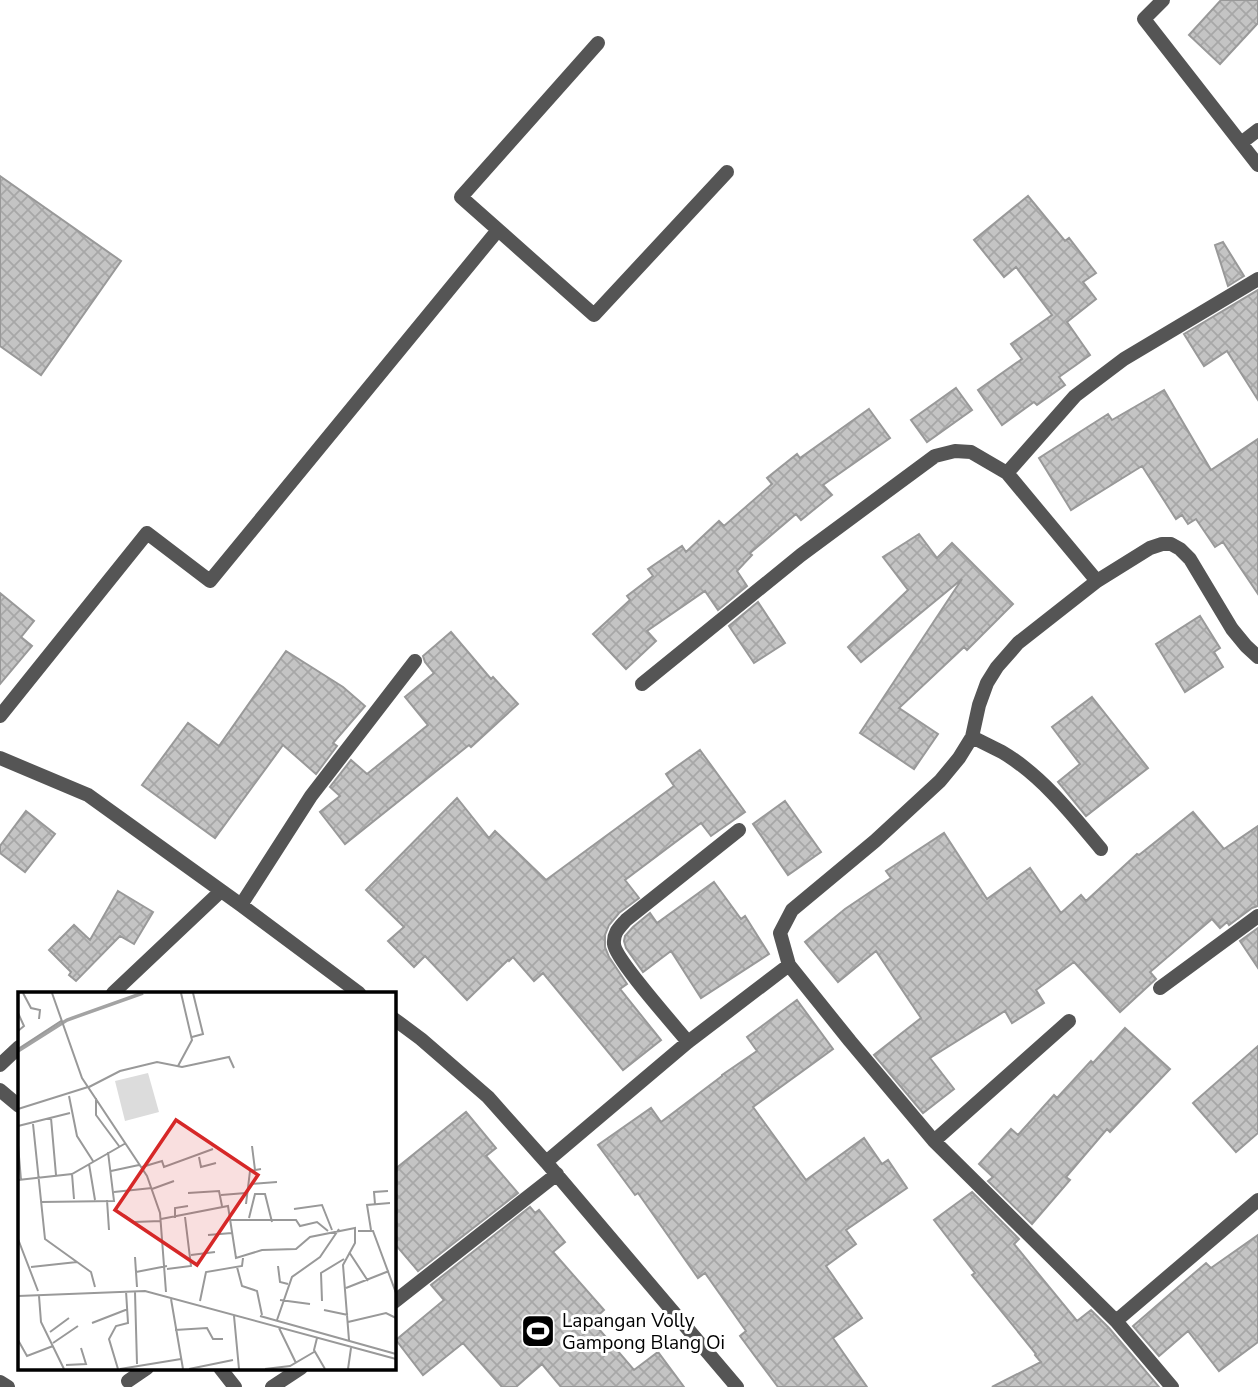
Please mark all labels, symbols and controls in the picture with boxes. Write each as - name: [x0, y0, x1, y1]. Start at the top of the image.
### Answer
- inset map: [18, 992, 396, 1370]
- place label: Lapangan Volly Gampong Blang Oi: [562, 1308, 725, 1356]
- sports icon: Lapangan Volly Gampong Blang Oi: [519, 1312, 557, 1350]

